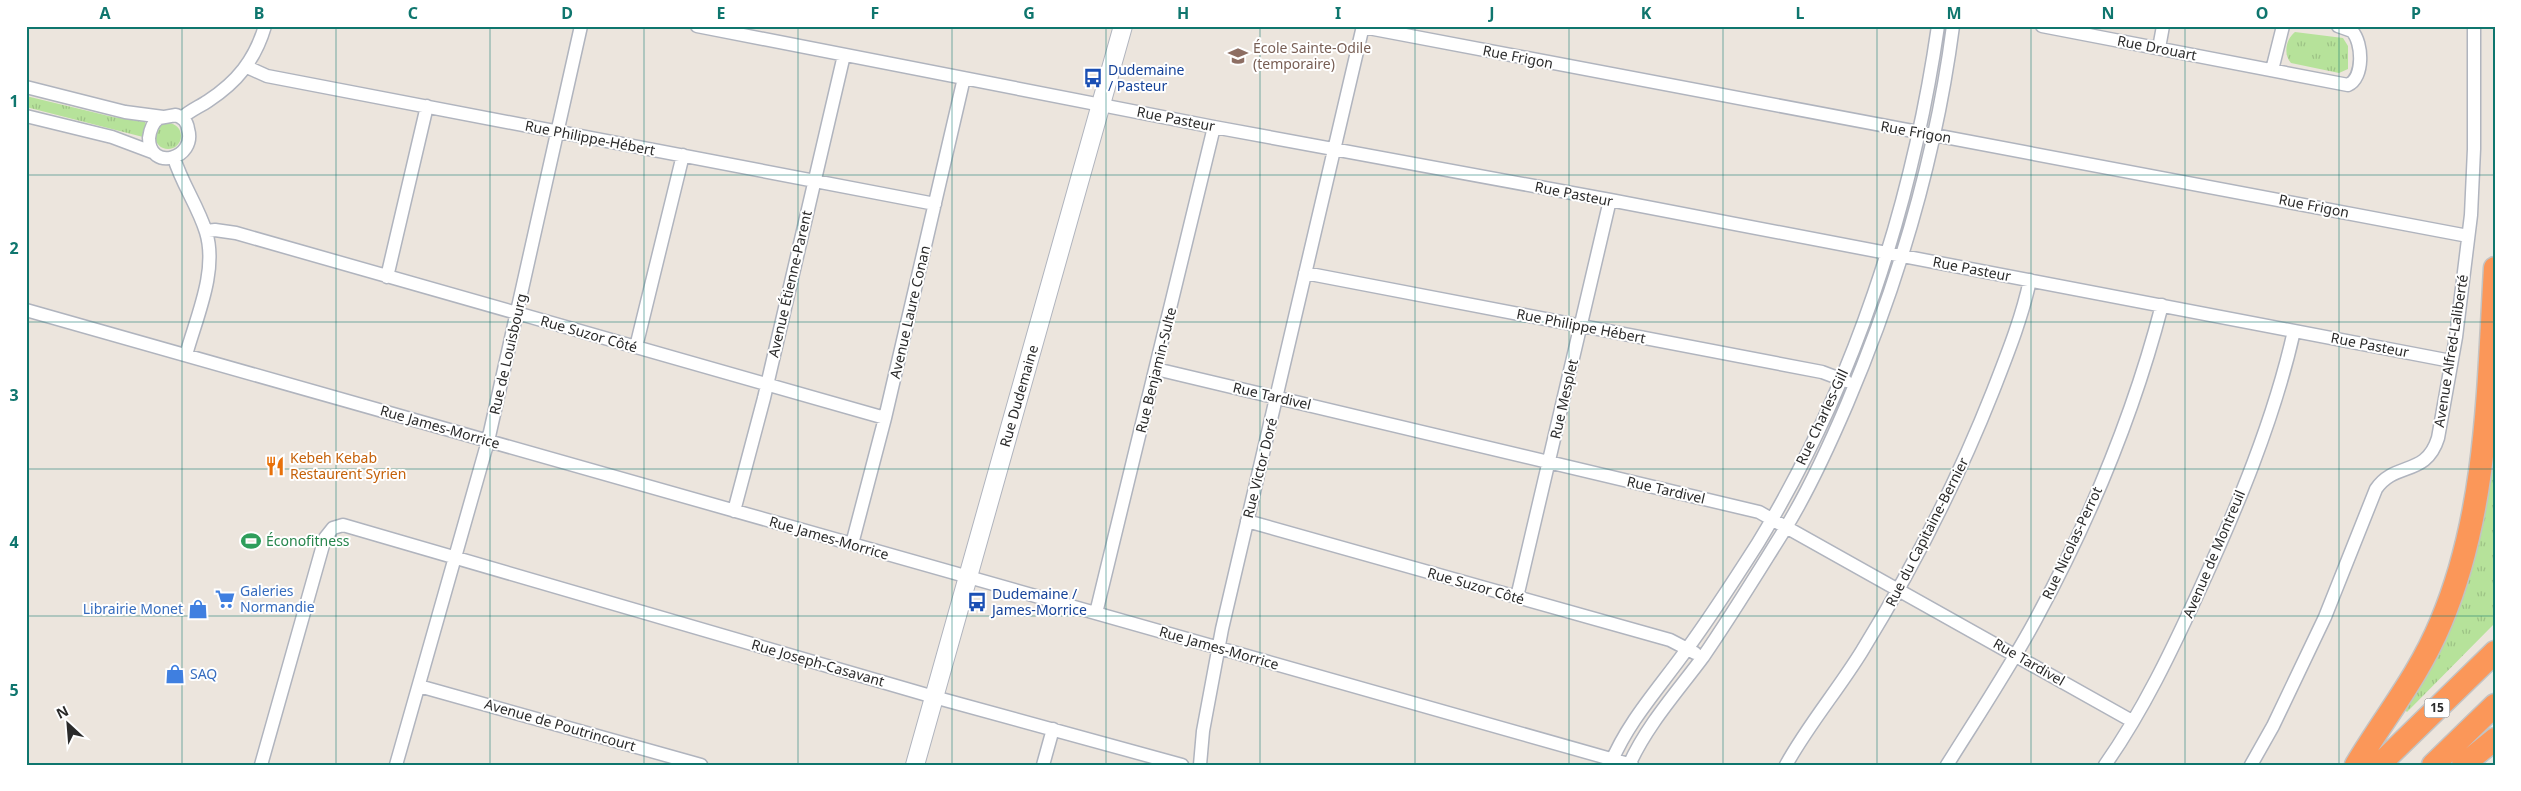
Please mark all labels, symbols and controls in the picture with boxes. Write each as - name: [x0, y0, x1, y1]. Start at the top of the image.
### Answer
- text: A: [99, 2, 111, 24]
- text: B: [254, 2, 264, 24]
- text: C: [408, 2, 418, 24]
- text: D: [561, 2, 573, 24]
- text: E: [717, 2, 726, 24]
- text: F: [871, 2, 879, 24]
- text: G: [1023, 2, 1035, 24]
- text: H: [1177, 2, 1189, 24]
- text: I: [1335, 2, 1341, 24]
- text: J: [1487, 2, 1495, 24]
- text: K: [1641, 2, 1652, 24]
- text: L: [1796, 2, 1805, 24]
- text: M: [1946, 2, 1962, 24]
- text: N: [2101, 2, 2115, 24]
- text: O: [2256, 2, 2268, 24]
- text: P: [2411, 2, 2421, 24]
- street label: Rue Drouart: [2116, 31, 2198, 65]
- place label: École Sainte-Odile (temporaire): [1253, 38, 1371, 73]
- street label: Rue Frigon: [1481, 40, 1555, 73]
- school or university icon: École Sainte-Odile (temporaire): [1227, 45, 1249, 67]
- place label: Dudemaine / Pasteur: [1108, 60, 1185, 95]
- bus stop icon: Dudemaine / Pasteur: [1082, 67, 1104, 89]
- text: 1: [9, 90, 19, 112]
- street label: Rue Pasteur: [1135, 102, 1217, 135]
- street label: Rue Philippe-Hébert: [523, 116, 657, 159]
- street label: Rue Frigon: [1879, 116, 1953, 147]
- street label: Rue Pasteur: [1533, 177, 1615, 210]
- street label: Rue Frigon: [2277, 189, 2351, 222]
- street label: Avenue Étienne-Parent: [763, 209, 816, 359]
- text: 2: [9, 237, 19, 259]
- street label: Avenue Laure Conan: [885, 243, 934, 380]
- street label: Rue Pasteur: [1931, 252, 2013, 285]
- street label: Avenue Alfred-Laliberté: [2429, 273, 2472, 429]
- street label: Rue de Louisbourg: [484, 291, 531, 416]
- street label: Rue Philippe Hébert: [1515, 304, 1647, 347]
- street label: Rue Benjamin-Sulte: [1131, 305, 1180, 435]
- street label: Rue Suzor Côté: [538, 311, 640, 356]
- street label: Rue Pasteur: [2329, 328, 2411, 361]
- street label: Rue Dudemaine: [995, 343, 1042, 449]
- street label: Rue Mesplet: [1545, 357, 1582, 441]
- street label: Rue Charles-Gill: [1791, 366, 1852, 468]
- street label: Rue Tardivel: [1231, 377, 1313, 414]
- text: 3: [9, 384, 19, 406]
- street label: Rue James-Morrice: [378, 400, 502, 453]
- street label: Rue Victor Doré: [1238, 416, 1281, 520]
- place label: Kebeh Kebab Restaurent Syrien: [290, 448, 406, 483]
- street label: Rue du Capitaine-Bernier: [1881, 454, 1973, 610]
- restaurant icon: Kebeh Kebab Restaurent Syrien: [264, 455, 286, 477]
- street label: Rue Tardivel: [1625, 471, 1707, 508]
- street label: Rue Nicolas-Perrot: [2037, 483, 2106, 602]
- street label: Avenue de Montreuil: [2178, 487, 2249, 621]
- street label: Rue James-Morrice: [767, 511, 891, 564]
- sports icon: Éconofitness: [240, 530, 262, 552]
- text: 4: [9, 531, 19, 553]
- place label: Éconofitness: [266, 531, 350, 550]
- street label: Rue Suzor Côté: [1425, 563, 1527, 608]
- place label: Galeries Normandie: [240, 581, 315, 616]
- place label: Dudemaine / James-Morrice: [990, 584, 1087, 619]
- supermarket icon: Galeries Normandie: [214, 588, 236, 610]
- bus stop icon: Dudemaine / James-Morrice: [966, 591, 988, 613]
- shop icon: Librairie Monet: [187, 598, 209, 620]
- place label: Librairie Monet: [83, 599, 183, 618]
- street label: Rue James-Morrice: [1157, 621, 1281, 674]
- street label: Rue Tardivel: [1990, 633, 2069, 690]
- street label: Rue Joseph-Casavant: [749, 634, 887, 691]
- shop icon: SAQ: [164, 663, 186, 685]
- place label: SAQ: [190, 664, 217, 683]
- text: 5: [9, 679, 19, 701]
- street label: Avenue de Poutrincourt: [482, 694, 638, 755]
- north arrow: [42, 698, 92, 748]
- road number: 15: [2424, 698, 2450, 718]
- text: N: [53, 701, 71, 723]

